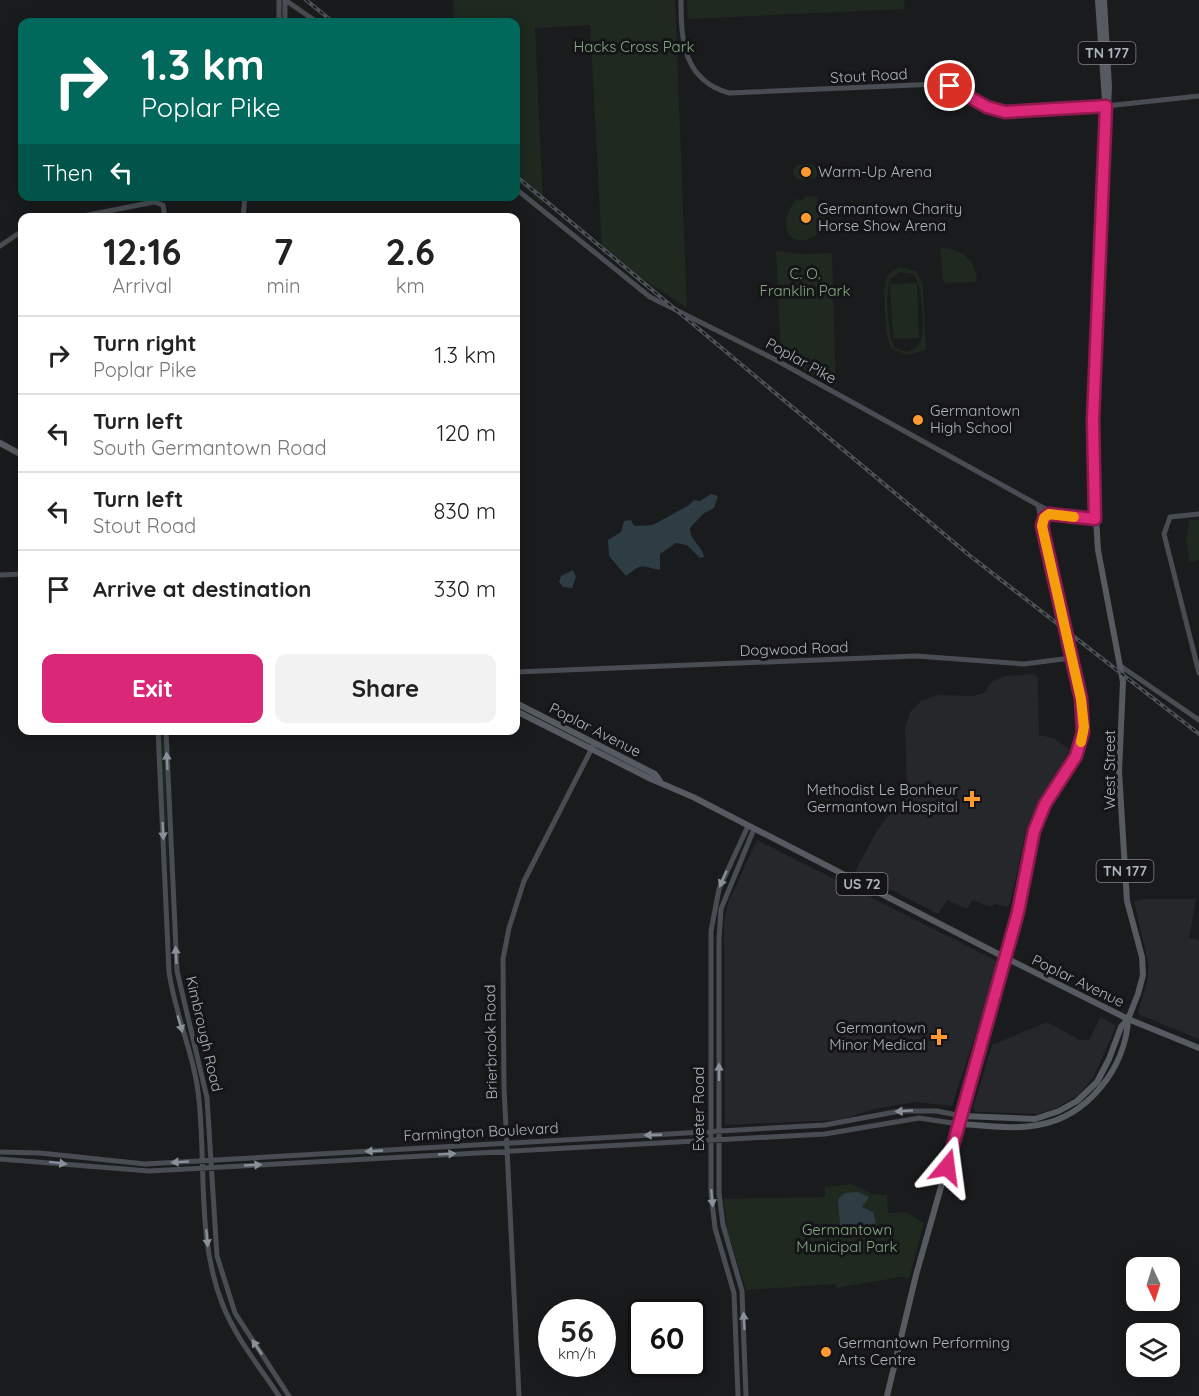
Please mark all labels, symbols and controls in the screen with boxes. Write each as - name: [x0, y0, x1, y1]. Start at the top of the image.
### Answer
- park label: Hacks Cross Park: [574, 37, 694, 56]
- text: 1.3 km: [141, 38, 265, 91]
- icon: right: [42, 42, 120, 120]
- road number: TN 177: [1078, 42, 1136, 64]
- pin: [924, 60, 975, 111]
- street label: Stout Road: [830, 64, 908, 87]
- icon: arrive: [933, 69, 966, 102]
- text: Poplar Pike: [141, 90, 281, 124]
- icon: left: [105, 156, 138, 189]
- text: Then: [42, 159, 93, 187]
- place label: Warm-Up Arena: [818, 162, 932, 181]
- marker: Warm-Up Arena: [799, 165, 813, 179]
- place label: Germantown Charity Horse Show Arena: [818, 199, 962, 235]
- marker: Germantown Charity Horse Show Arena: [799, 211, 813, 225]
- text: 12:16: [103, 229, 181, 274]
- text: 7: [274, 229, 293, 274]
- text: 2.6: [386, 229, 435, 274]
- park label: C. O. Franklin Park: [760, 264, 850, 300]
- text: Arrival: [112, 273, 172, 298]
- text: min: [266, 273, 300, 298]
- text: km: [396, 273, 425, 298]
- text: Turn right: [93, 329, 197, 357]
- street label: Poplar Pike: [763, 333, 840, 388]
- icon: right: [42, 339, 75, 372]
- text: 1.3 km: [435, 341, 496, 369]
- text: Poplar Pike: [93, 357, 197, 382]
- place label: Germantown High School: [930, 401, 1020, 437]
- text: Turn left: [93, 407, 183, 435]
- marker: Germantown High School: [911, 413, 925, 427]
- icon: left: [42, 417, 75, 450]
- text: 120 m: [437, 419, 496, 447]
- text: South Germantown Road: [93, 435, 327, 460]
- text: Turn left: [93, 485, 183, 513]
- icon: left: [42, 495, 75, 528]
- text: 830 m: [433, 497, 496, 525]
- text: Stout Road: [93, 513, 196, 538]
- icon: arrive: [42, 573, 75, 606]
- text: Arrive at destination: [93, 575, 311, 603]
- text: 330 m: [434, 575, 496, 603]
- street label: Dogwood Road: [739, 637, 849, 660]
- button: Exit: [42, 654, 263, 723]
- button: Share: [275, 654, 496, 723]
- street label: Poplar Avenue: [546, 698, 644, 761]
- street label: West Street: [1100, 730, 1119, 810]
- one-way arrow: [163, 751, 172, 770]
- place label: Methodist Le Bonheur Germantown Hospital: [807, 780, 958, 816]
- marker: Methodist Le Bonheur Germantown Hospital: [963, 790, 981, 808]
- one-way arrow: [158, 821, 167, 840]
- road number: TN 177: [1096, 860, 1154, 882]
- one-way arrow: [719, 871, 728, 888]
- road number: US 72: [836, 873, 888, 895]
- one-way arrow: [172, 946, 181, 965]
- street label: Poplar Avenue: [1029, 950, 1128, 1011]
- street label: Kimbrough Road: [182, 974, 227, 1094]
- street label: Brierbrook Road: [480, 984, 501, 1100]
- one-way arrow: [176, 1015, 185, 1033]
- place label: Germantown Minor Medical: [829, 1018, 926, 1054]
- marker: Germantown Minor Medical: [930, 1028, 948, 1046]
- one-way arrow: [714, 1063, 724, 1082]
- street label: Exeter Road: [689, 1067, 708, 1151]
- one-way arrow: [894, 1106, 913, 1116]
- street label: Farmington Boulevard: [403, 1118, 559, 1145]
- one-way arrow: [643, 1130, 662, 1139]
- position arrow: [915, 1135, 979, 1199]
- one-way arrow: [365, 1146, 384, 1156]
- one-way arrow: [438, 1149, 457, 1159]
- one-way arrow: [170, 1157, 189, 1166]
- one-way arrow: [49, 1158, 68, 1167]
- one-way arrow: [243, 1161, 262, 1170]
- one-way arrow: [707, 1189, 717, 1208]
- park label: Germantown Municipal Park: [796, 1220, 898, 1256]
- one-way arrow: [202, 1228, 212, 1247]
- north arrow: [1126, 1257, 1180, 1311]
- map controls: [1126, 1257, 1180, 1377]
- speed limit sign: 60: [628, 1299, 706, 1377]
- one-way arrow: [739, 1311, 748, 1330]
- text: 56: [560, 1312, 594, 1350]
- button: layers: [1126, 1323, 1180, 1377]
- place label: Germantown Performing Arts Centre: [838, 1333, 1010, 1369]
- one-way arrow: [251, 1339, 262, 1355]
- text: km/h: [558, 1344, 596, 1363]
- marker: Germantown Performing Arts Centre: [819, 1345, 833, 1359]

